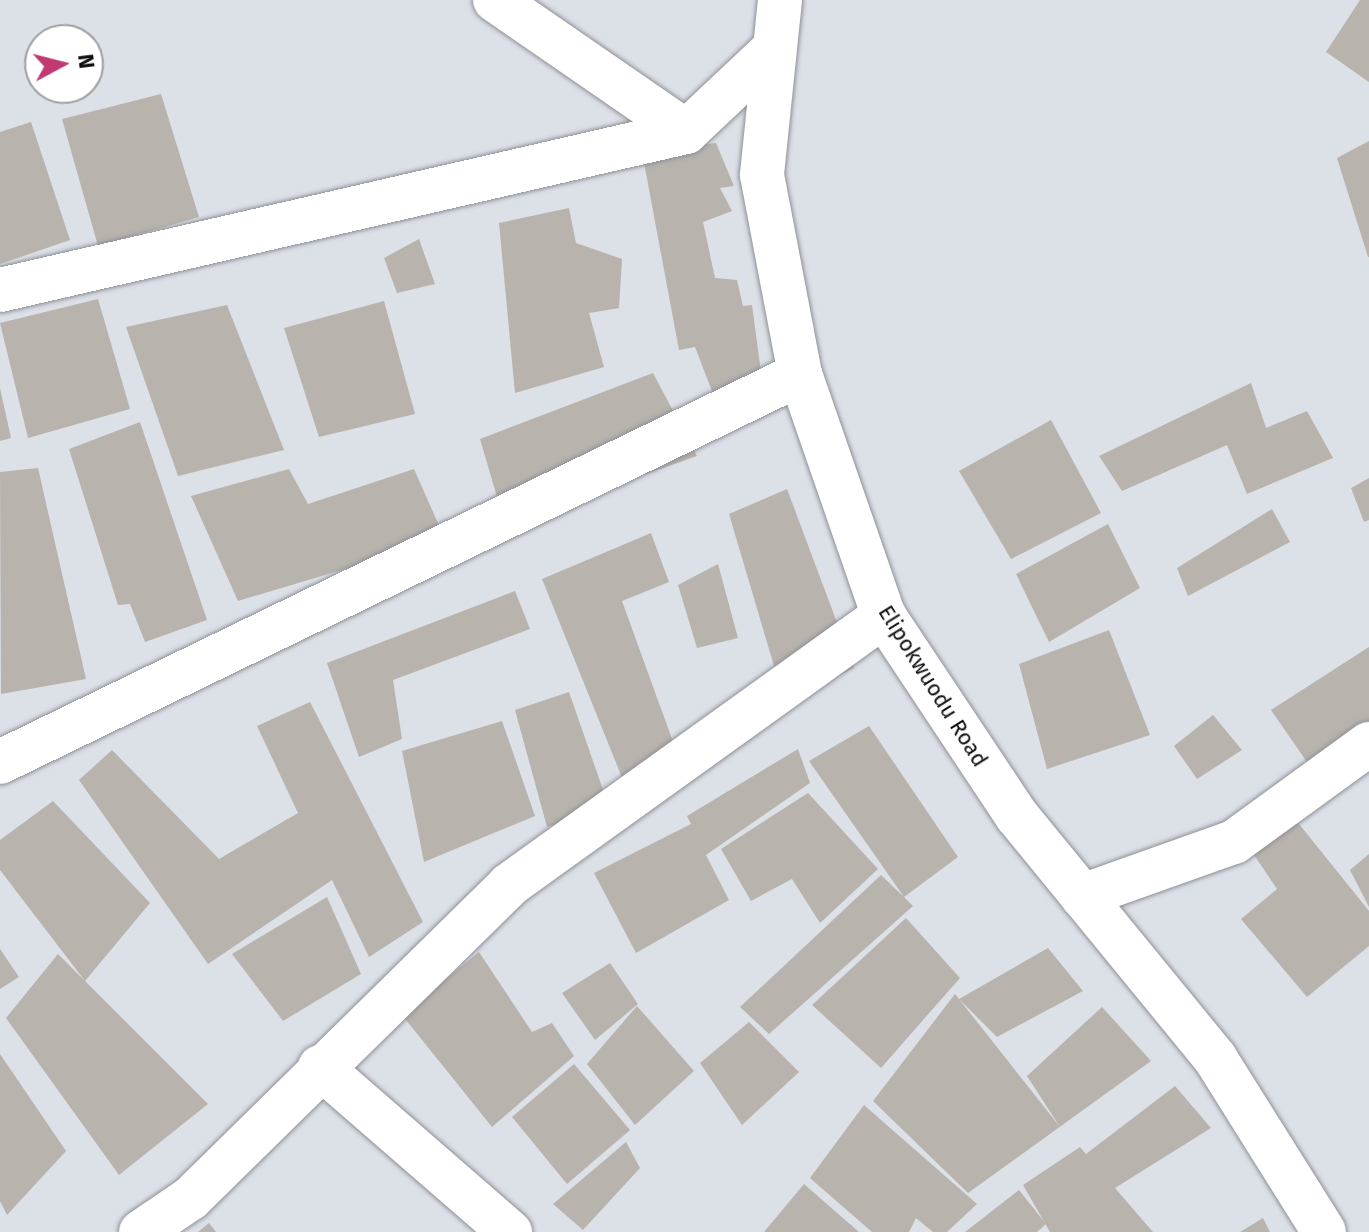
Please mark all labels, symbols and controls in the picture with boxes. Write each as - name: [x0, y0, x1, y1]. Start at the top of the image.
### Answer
- north arrow: [24, 24, 104, 104]
- text: N: [72, 52, 101, 70]
- street label: Elipokwuodu Road: [873, 600, 993, 772]

